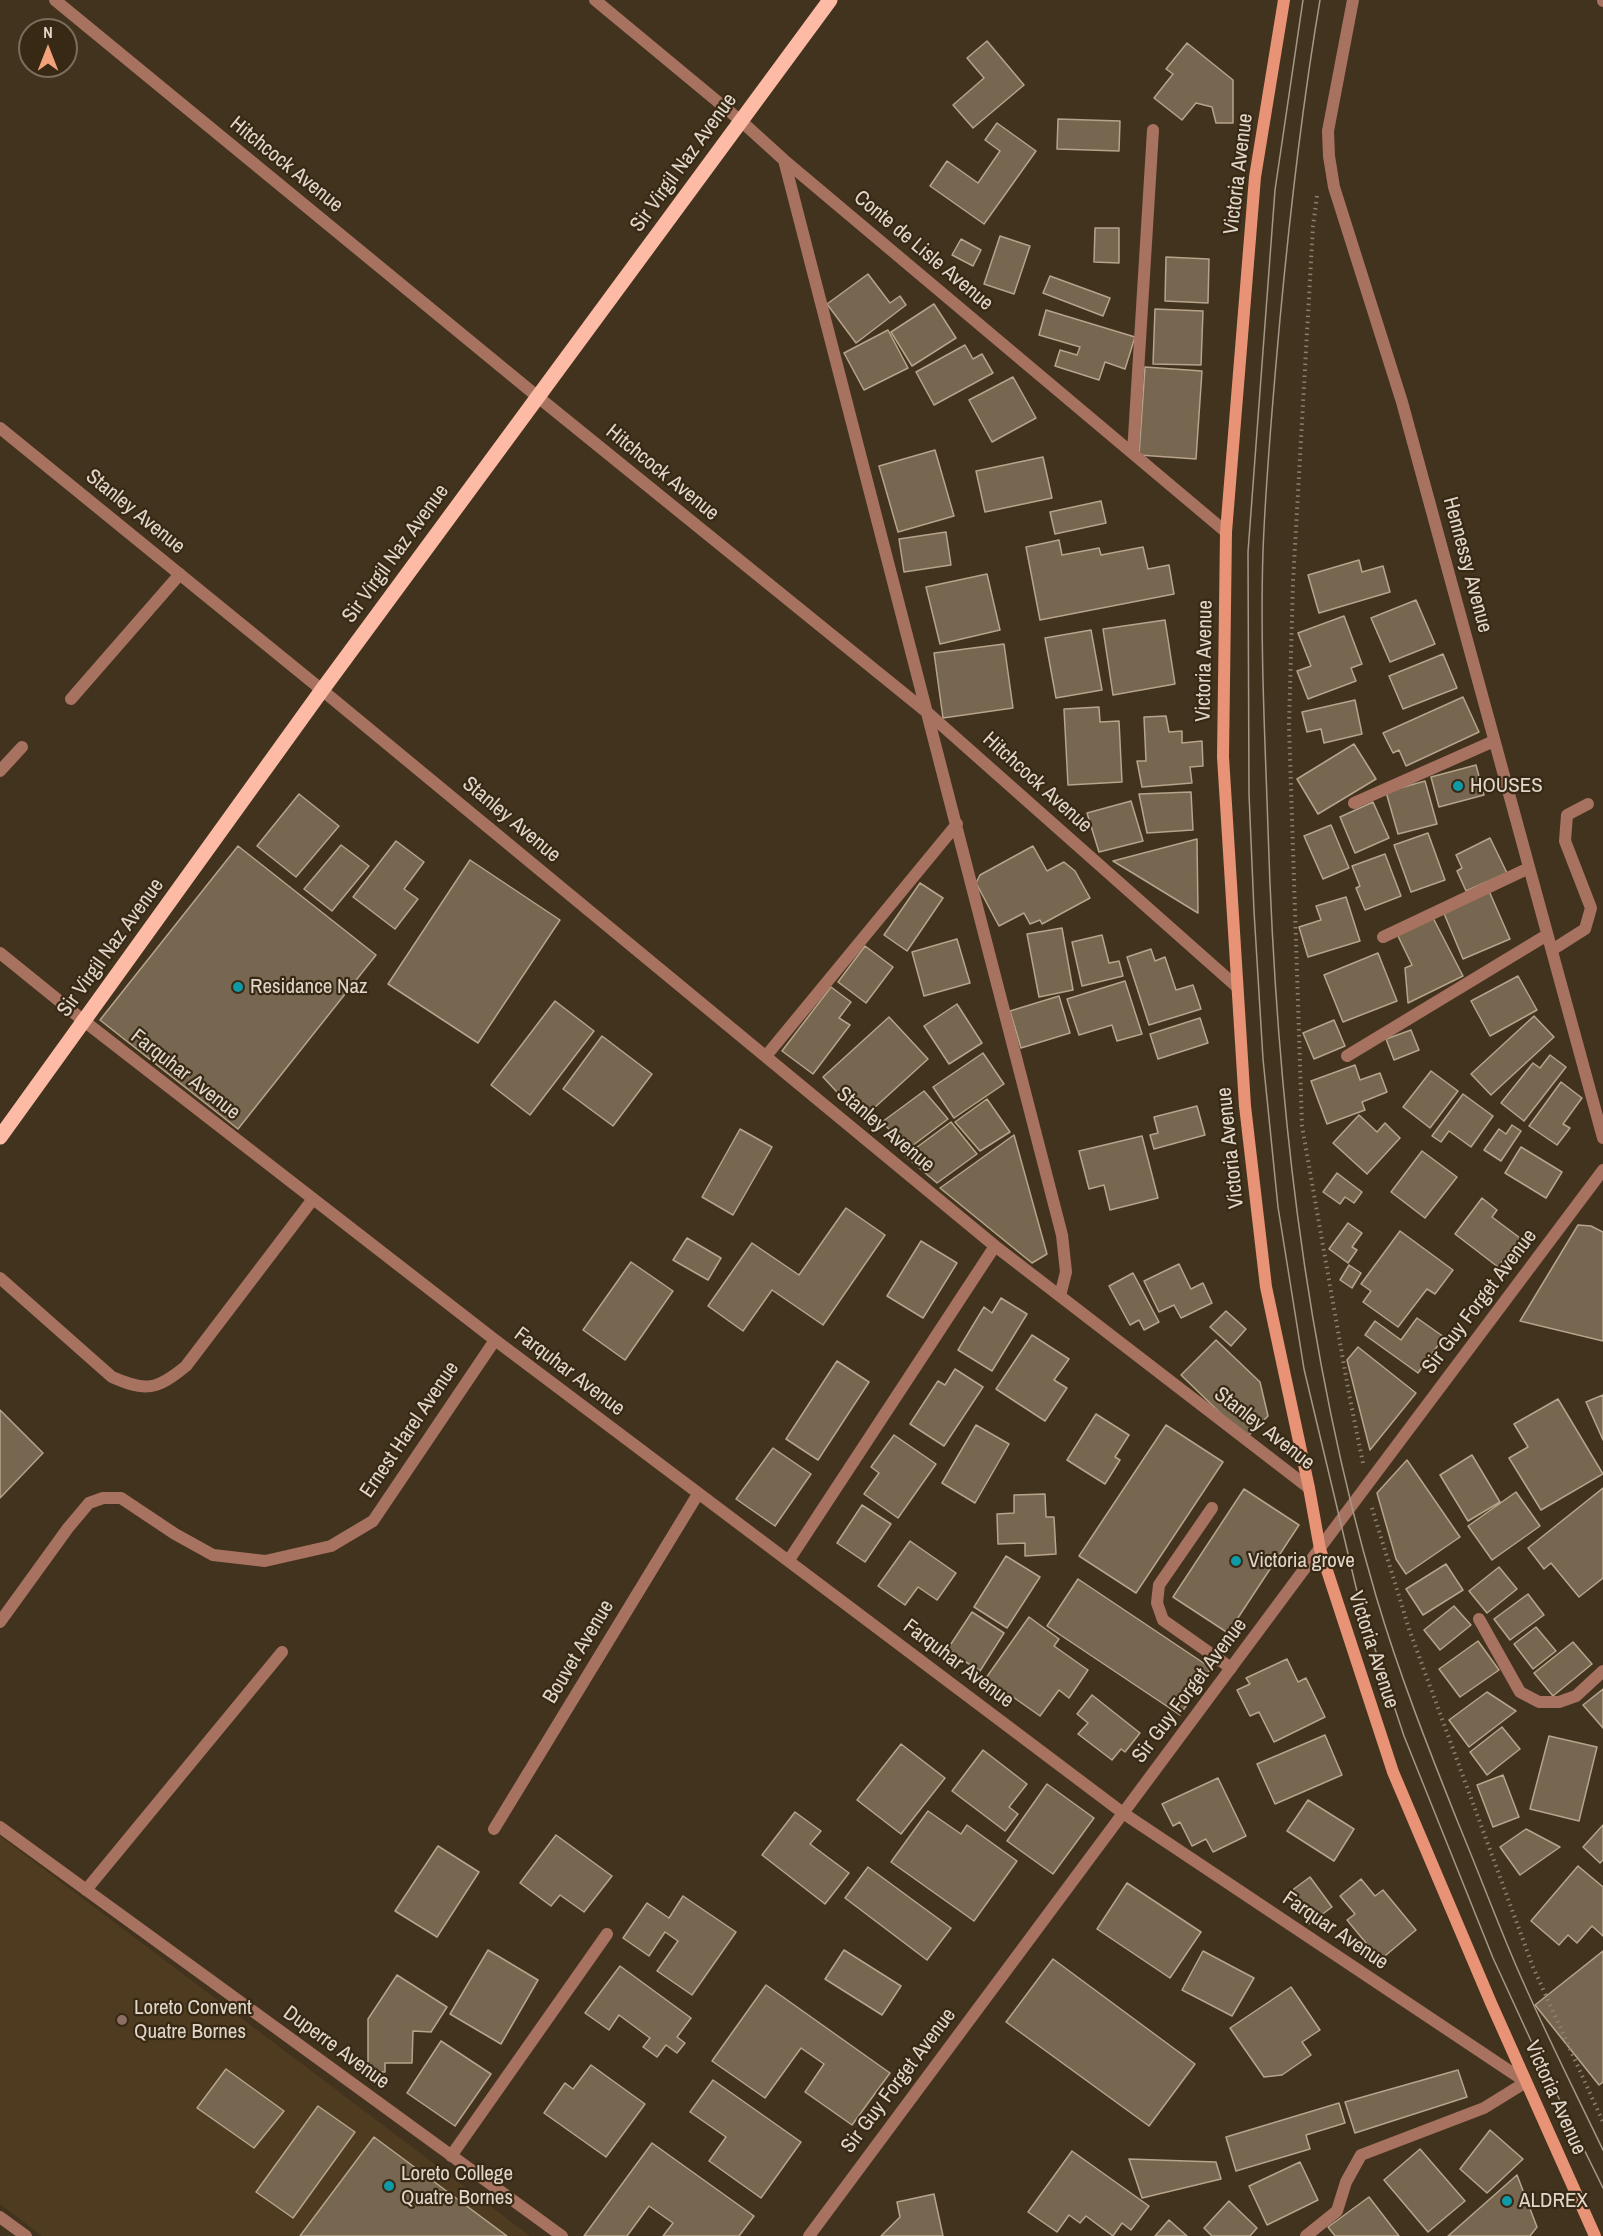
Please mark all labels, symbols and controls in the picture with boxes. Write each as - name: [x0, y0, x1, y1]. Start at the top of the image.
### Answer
- north arrow: [18, 18, 78, 78]
- text: N: [43, 21, 53, 43]
- street label: Sir Virgil Naz Avenue: [625, 89, 743, 237]
- street label: Hitchcock Avenue: [224, 112, 348, 218]
- street label: Victoria Avenue: [1219, 112, 1259, 236]
- street label: Conte de Lisle Avenue: [848, 185, 998, 317]
- street label: Hitchcock Avenue: [600, 420, 724, 526]
- street label: Stanley Avenue: [80, 464, 190, 560]
- street label: Sir Virgil Naz Avenue: [337, 480, 455, 628]
- street label: Hennessy Avenue: [1437, 494, 1497, 636]
- street label: Victoria Avenue: [1191, 600, 1219, 722]
- street label: Hitchcock Avenue: [977, 727, 1097, 839]
- street label: Stanley Avenue: [457, 772, 565, 868]
- place label: HOUSES: [1470, 773, 1543, 799]
- marker: HOUSES: [1451, 779, 1465, 793]
- street label: Sir Virgil Naz Avenue: [52, 874, 170, 1022]
- place label: Residance Naz: [250, 974, 368, 1000]
- marker: Residance Naz: [231, 980, 245, 994]
- street label: Farquhar Avenue: [125, 1024, 245, 1126]
- street label: Stanley Avenue: [831, 1082, 939, 1178]
- street label: Victoria Avenue: [1212, 1086, 1250, 1210]
- street label: Sir Guy Forget Avenue: [1417, 1225, 1543, 1379]
- street label: Farquhar Avenue: [509, 1322, 629, 1422]
- street label: Ernest Harel Avenue: [355, 1357, 465, 1503]
- street label: Stanley Avenue: [1209, 1382, 1319, 1476]
- place label: Victoria grove: [1248, 1548, 1355, 1574]
- marker: Victoria grove: [1229, 1554, 1243, 1568]
- street label: Victoria Avenue: [1342, 1588, 1404, 1712]
- street label: Bouvet Avenue: [538, 1596, 620, 1708]
- street label: Farquhar Avenue: [898, 1614, 1018, 1714]
- street label: Sir Guy Forget Avenue: [1127, 1614, 1253, 1768]
- street label: Farquar Avenue: [1277, 1886, 1393, 1976]
- place label: Loreto Convent Quatre Bornes: [134, 1995, 252, 2045]
- street label: Duperre Avenue: [278, 2001, 394, 2095]
- street label: Sir Guy Forget Avenue: [836, 2004, 962, 2158]
- marker: Loreto Convent Quatre Bornes: [115, 2013, 129, 2027]
- street label: Victoria Avenue: [1519, 2037, 1591, 2159]
- place label: Loreto College Quatre Bornes: [401, 2161, 513, 2211]
- marker: Loreto College Quatre Bornes: [382, 2179, 396, 2193]
- place label: ALDREX: [1519, 2188, 1588, 2214]
- marker: ALDREX: [1500, 2194, 1514, 2208]

